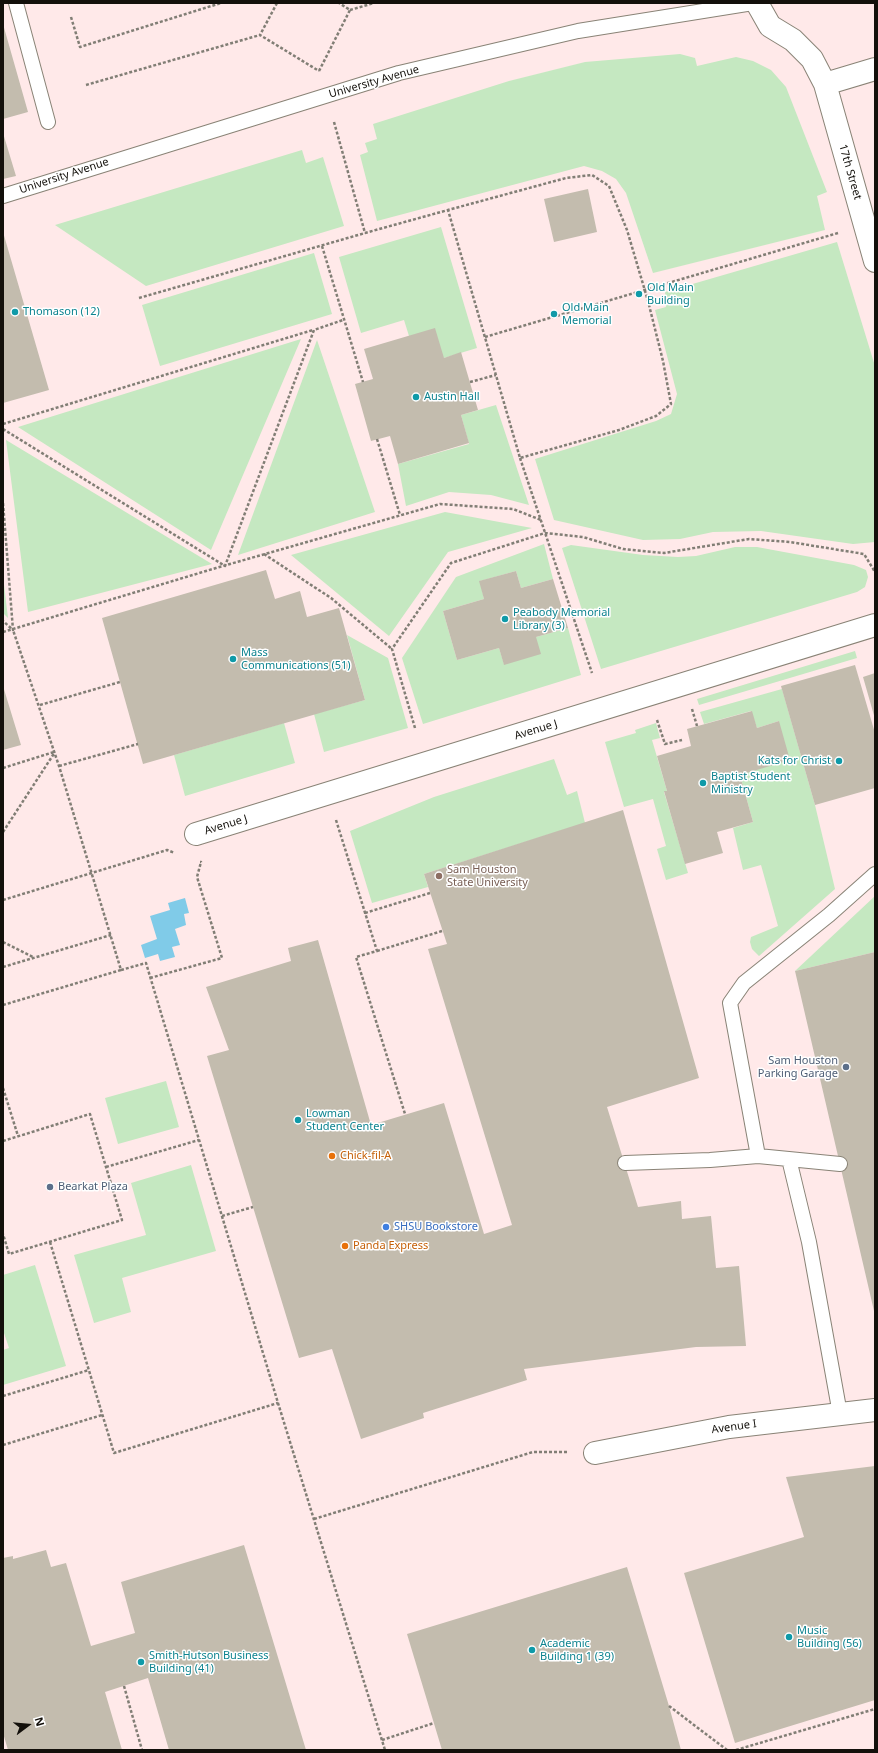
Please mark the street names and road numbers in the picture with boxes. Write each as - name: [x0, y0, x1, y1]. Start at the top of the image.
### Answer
- street label: University Avenue: [327, 63, 421, 101]
- street label: 17th Street: [836, 143, 864, 201]
- street label: University Avenue: [18, 155, 110, 197]
- street label: Avenue J: [513, 717, 559, 743]
- street label: Avenue J: [203, 812, 249, 838]
- street label: Avenue I: [711, 1417, 757, 1437]

